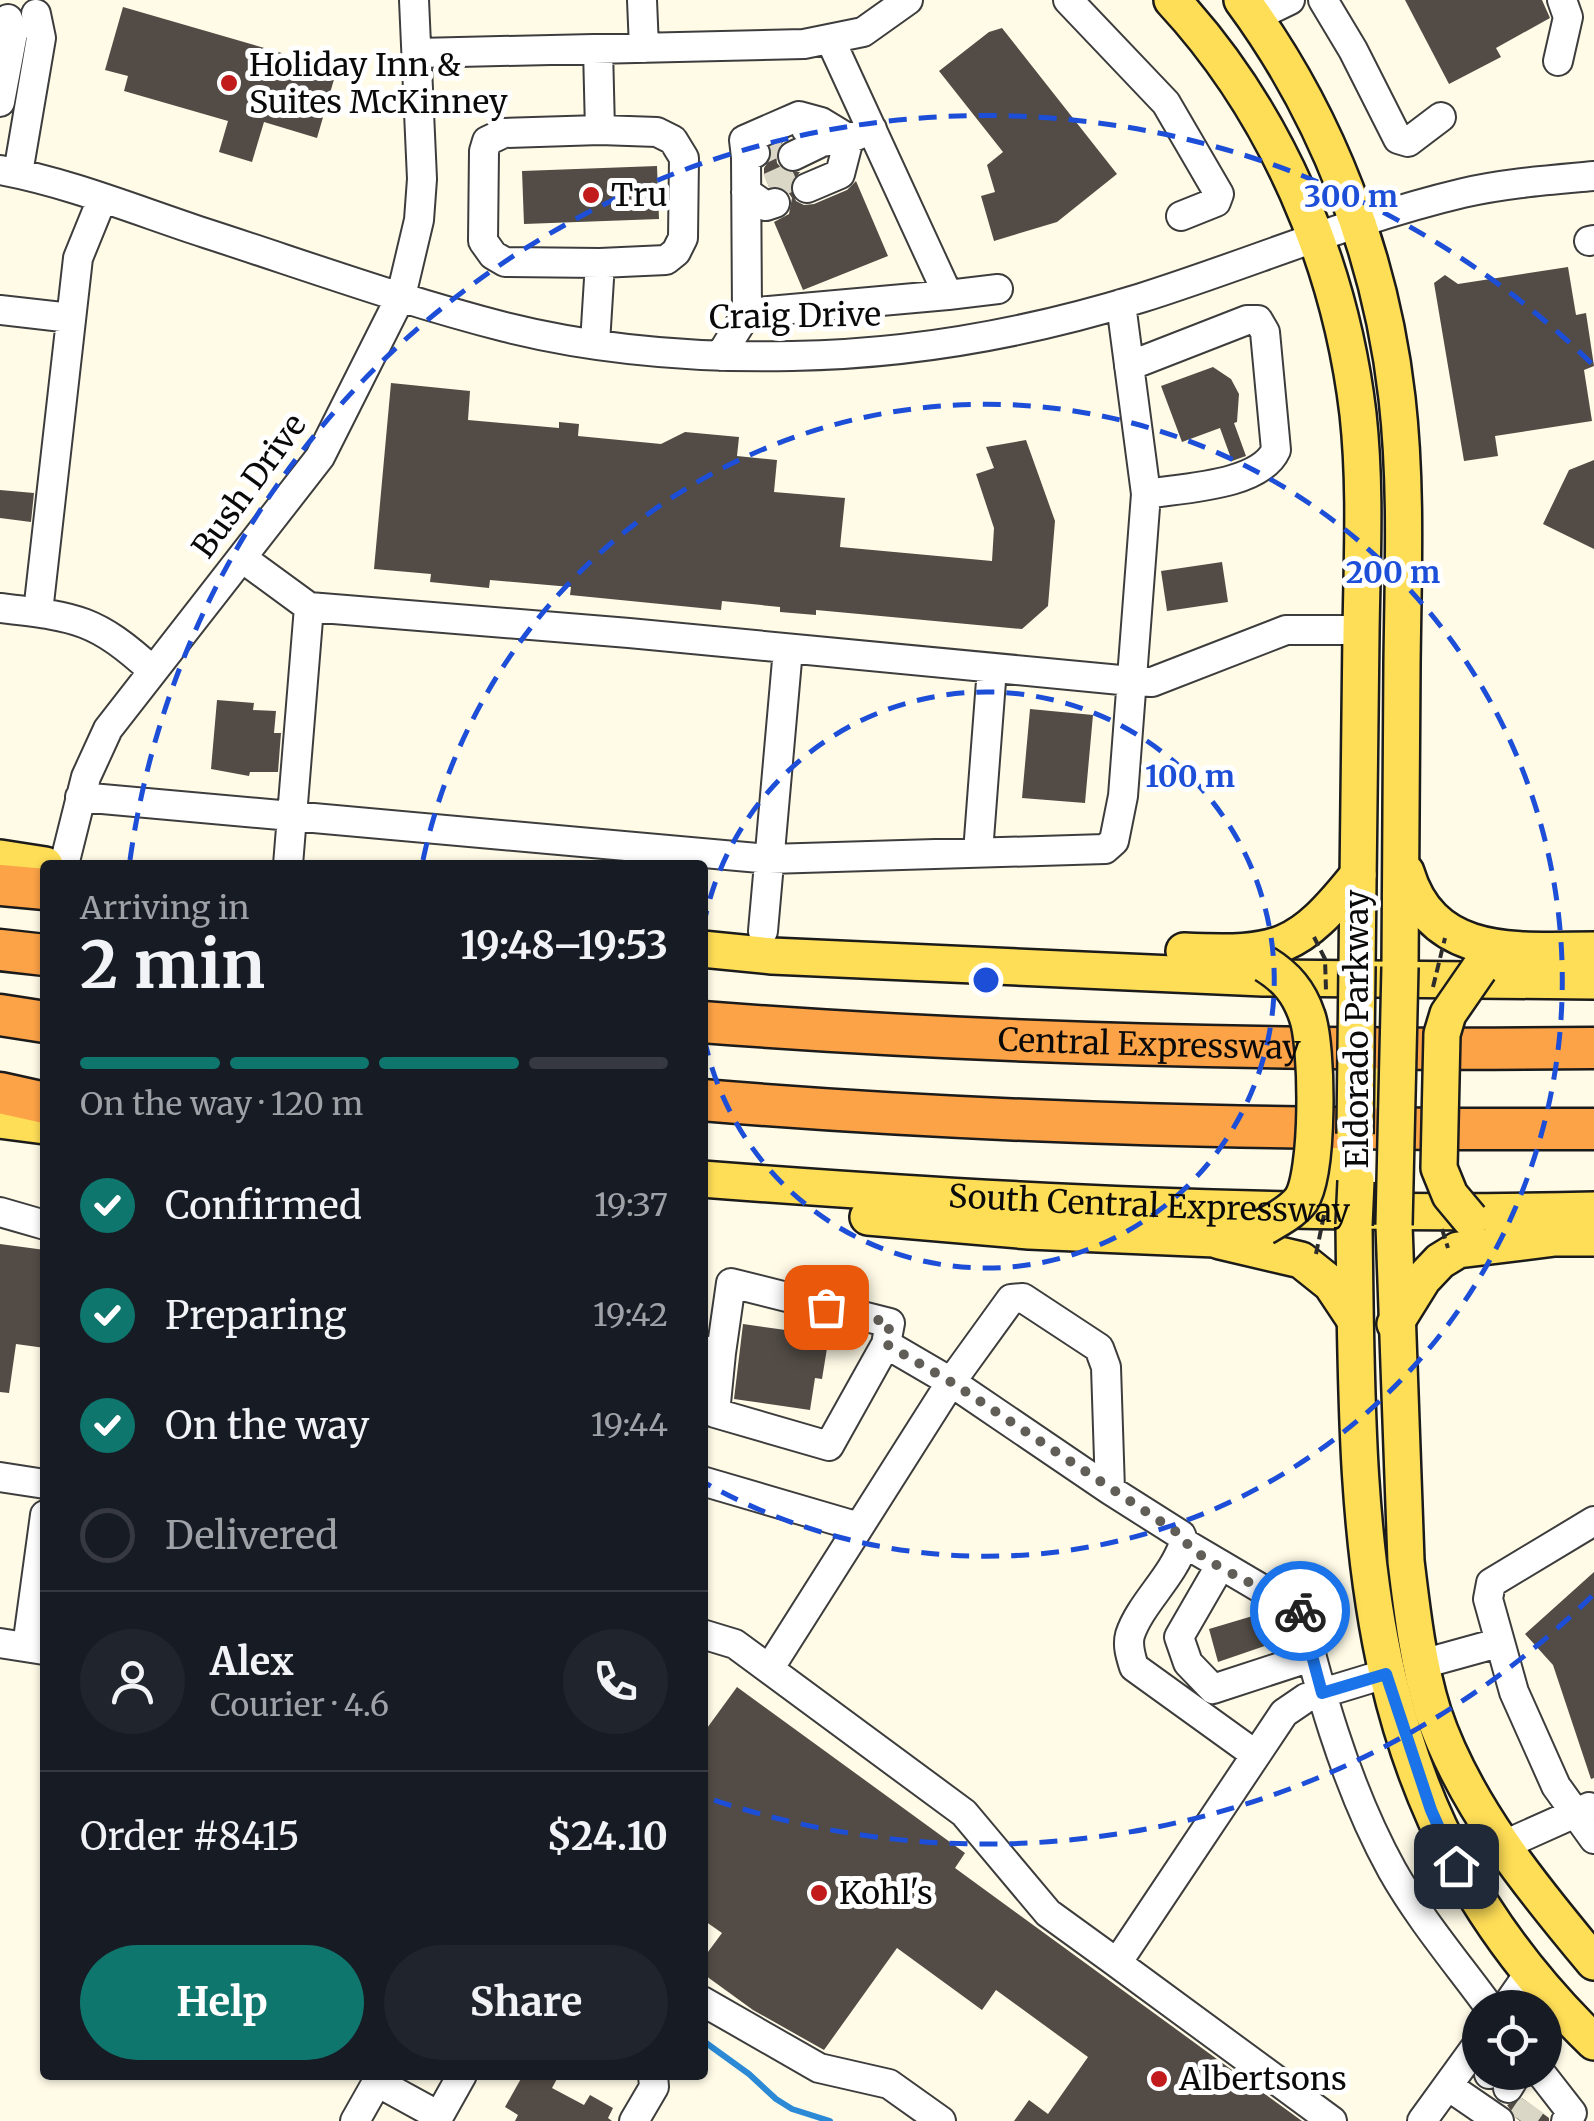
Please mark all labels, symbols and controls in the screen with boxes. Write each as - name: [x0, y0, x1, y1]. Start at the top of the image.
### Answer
- place label: Holiday Inn & Suites McKinney: [249, 45, 508, 122]
- marker: Holiday Inn & Suites McKinney: [218, 72, 240, 94]
- place label: Tru: [611, 175, 668, 215]
- text: 300 m: [1304, 177, 1398, 215]
- marker: Tru: [580, 184, 602, 206]
- street label: Craig Drive: [709, 295, 881, 337]
- street label: Bush Drive: [183, 406, 315, 566]
- text: 200 m: [1346, 553, 1440, 591]
- text: 100 m: [1145, 757, 1235, 795]
- text: Arriving in: [80, 888, 249, 928]
- street label: Eldorado Parkway: [1337, 889, 1377, 1168]
- text: 19:48–19:53: [460, 922, 668, 969]
- text: 2 min: [80, 924, 265, 1006]
- centre of rings: [968, 962, 1004, 998]
- street label: Central Expressway: [997, 1020, 1302, 1068]
- text: On the way · 120 m: [80, 1084, 363, 1124]
- street label: South Central Expressway: [947, 1176, 1351, 1231]
- icon: check: [80, 1178, 135, 1233]
- text: Confirmed: [165, 1182, 362, 1229]
- text: 19:37: [594, 1185, 668, 1225]
- pin: [784, 1265, 869, 1350]
- icon: bag: [799, 1280, 854, 1335]
- icon: check: [80, 1288, 135, 1343]
- text: Preparing: [165, 1292, 347, 1339]
- text: 19:42: [593, 1295, 668, 1335]
- icon: check: [80, 1398, 135, 1453]
- text: On the way: [165, 1402, 369, 1449]
- text: 19:44: [591, 1405, 668, 1445]
- text: Delivered: [165, 1512, 338, 1559]
- courier: [1250, 1561, 1350, 1661]
- icon: bike: [1273, 1584, 1328, 1639]
- button: person: [80, 1629, 185, 1734]
- button: phone: [563, 1629, 668, 1734]
- text: Alex: [210, 1638, 294, 1685]
- text: Courier · 4.6: [210, 1685, 389, 1725]
- text: Order #8415: [80, 1813, 300, 1860]
- text: $24.10: [547, 1813, 668, 1860]
- pin: [1414, 1824, 1499, 1909]
- icon: home: [1429, 1839, 1484, 1894]
- place label: Kohl's: [839, 1873, 933, 1913]
- marker: Kohl's: [808, 1882, 830, 1904]
- button: Help: [80, 1945, 364, 2060]
- button: Share: [384, 1945, 668, 2060]
- map controls: [1462, 1990, 1562, 2090]
- button: locate: [1462, 1990, 1562, 2090]
- place label: Albertsons: [1178, 2059, 1347, 2099]
- marker: Albertsons: [1148, 2068, 1170, 2090]

